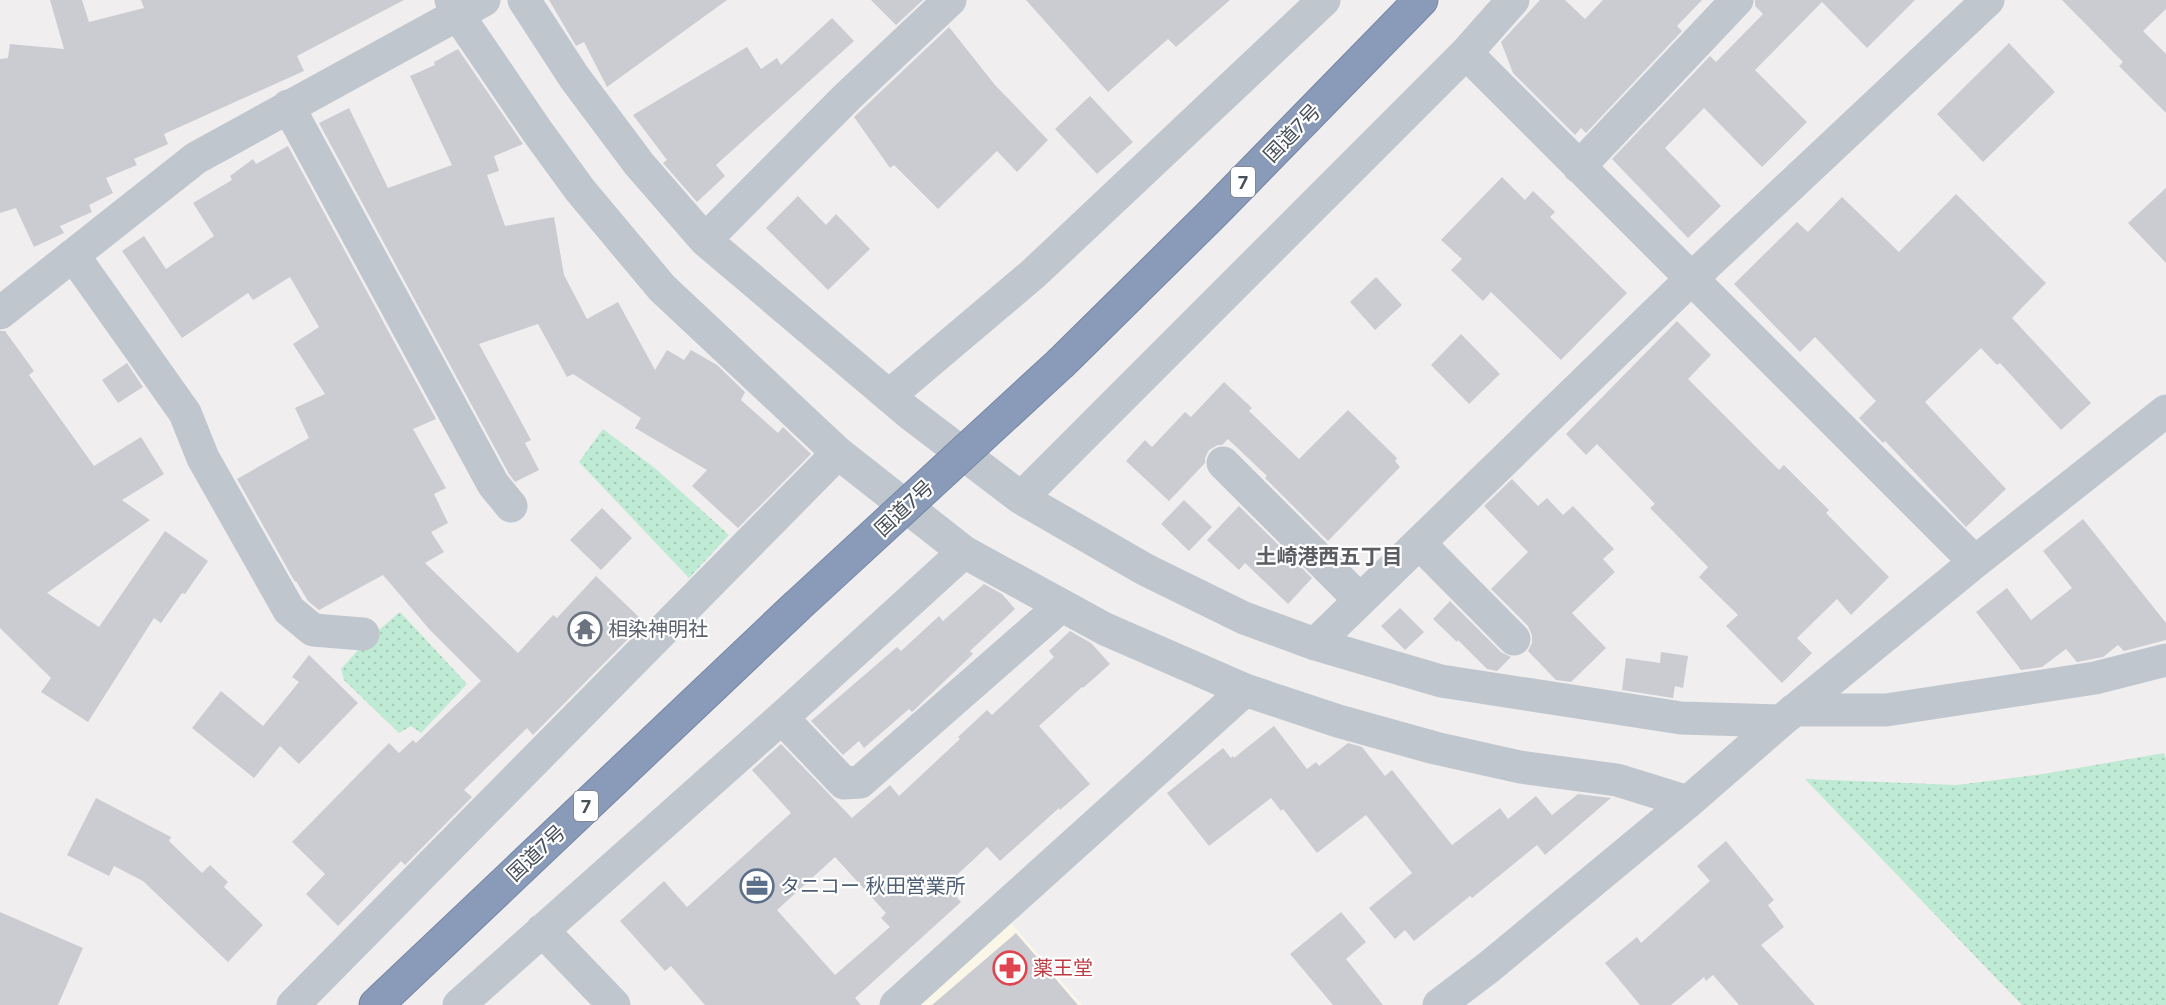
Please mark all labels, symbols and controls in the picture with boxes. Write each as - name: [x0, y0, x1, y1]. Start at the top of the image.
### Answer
- street label: 国道7号: [1259, 99, 1325, 167]
- road number: 7: [1231, 167, 1255, 197]
- street label: 国道7号: [870, 475, 938, 541]
- district label: 土崎港西五丁目: [1256, 544, 1403, 569]
- temple icon: 相染神明社: [567, 611, 603, 647]
- place label: 相染神明社: [608, 617, 708, 641]
- road number: 7: [574, 791, 598, 821]
- street label: 国道7号: [502, 820, 570, 886]
- office icon: タニコー 秋田営業所: [739, 868, 775, 904]
- place label: タニコー 秋田営業所: [780, 874, 966, 898]
- pharmacy icon: 薬王堂: [992, 950, 1028, 986]
- place label: 薬王堂: [1033, 956, 1093, 980]

